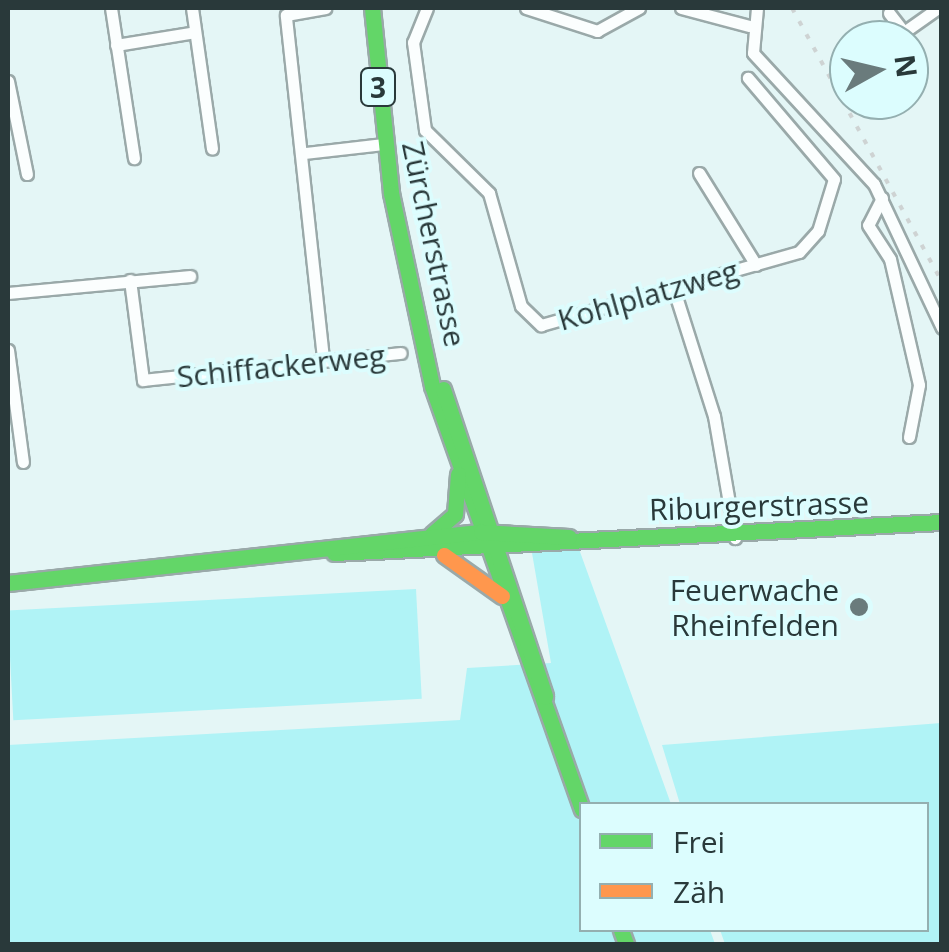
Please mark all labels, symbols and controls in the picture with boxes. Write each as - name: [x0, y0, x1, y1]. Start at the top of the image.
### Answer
- north arrow: [829, 20, 929, 120]
- text: N: [886, 52, 927, 80]
- road number: 3: [358, 64, 398, 110]
- street label: Zürcherstrasse: [395, 138, 473, 350]
- street label: Kohlplatzweg: [554, 252, 742, 338]
- street label: Schiffackerweg: [175, 337, 387, 395]
- street label: Riburgerstrasse: [649, 484, 869, 528]
- place label: Feuerwache Rheinfelden: [670, 572, 839, 642]
- marker: Feuerwache Rheinfelden: [848, 596, 870, 618]
- legend: [579, 802, 929, 932]
- text: Frei: [673, 821, 725, 862]
- text: Zäh: [673, 871, 725, 912]

